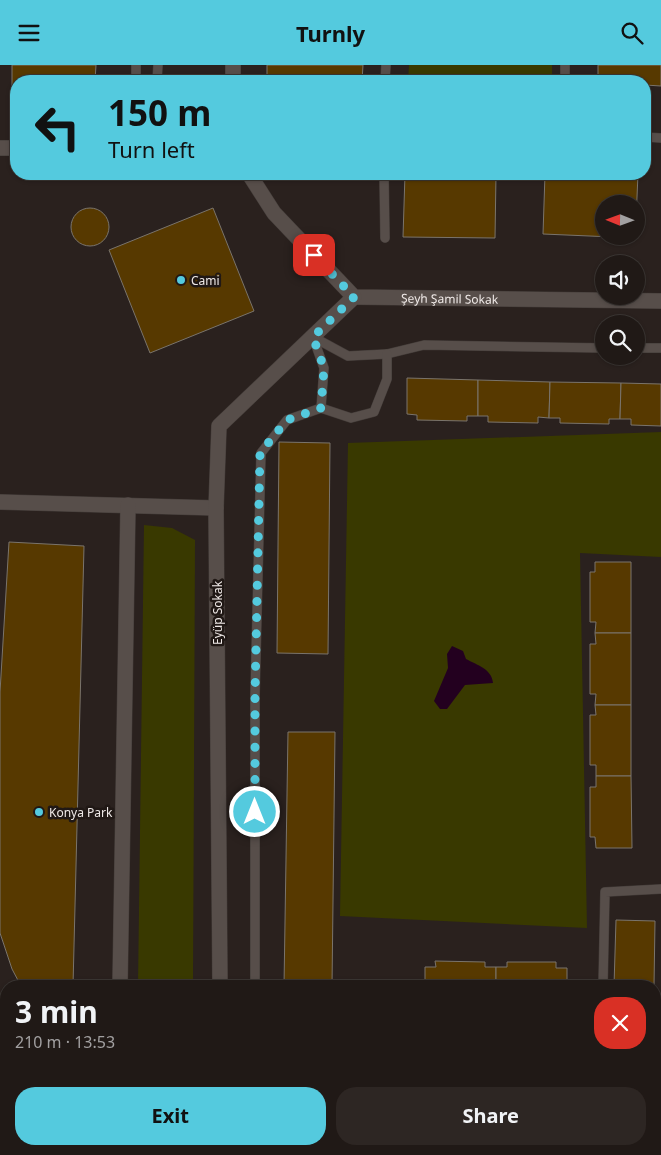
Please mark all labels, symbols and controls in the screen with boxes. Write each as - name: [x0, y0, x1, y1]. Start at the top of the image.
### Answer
- text: Turnly: [296, 18, 365, 48]
- icon: menu: [15, 19, 43, 47]
- icon: search: [618, 19, 646, 47]
- text: 150 m: [108, 89, 211, 136]
- icon: left: [25, 95, 90, 160]
- text: Turn left: [108, 134, 195, 164]
- north arrow: [595, 195, 645, 245]
- map controls: [595, 195, 645, 365]
- pin: [293, 234, 335, 276]
- icon: arrive: [300, 241, 328, 269]
- button: sound: [595, 255, 645, 305]
- place label: Cami: [191, 272, 220, 289]
- marker: Cami: [175, 274, 187, 286]
- street label: Şeyh Şamil Sokak: [401, 289, 499, 307]
- button: search: [595, 315, 645, 365]
- street label: Eyüp Sokak: [209, 580, 226, 645]
- position arrow: [228, 785, 280, 837]
- place label: Konya Park: [49, 804, 113, 821]
- marker: Konya Park: [33, 806, 45, 818]
- text: 3 min: [15, 991, 98, 1032]
- button: close: [594, 997, 646, 1049]
- text: 210 m · 13:53: [15, 1031, 115, 1053]
- button: Exit: [15, 1087, 326, 1145]
- button: Share: [336, 1087, 646, 1145]

